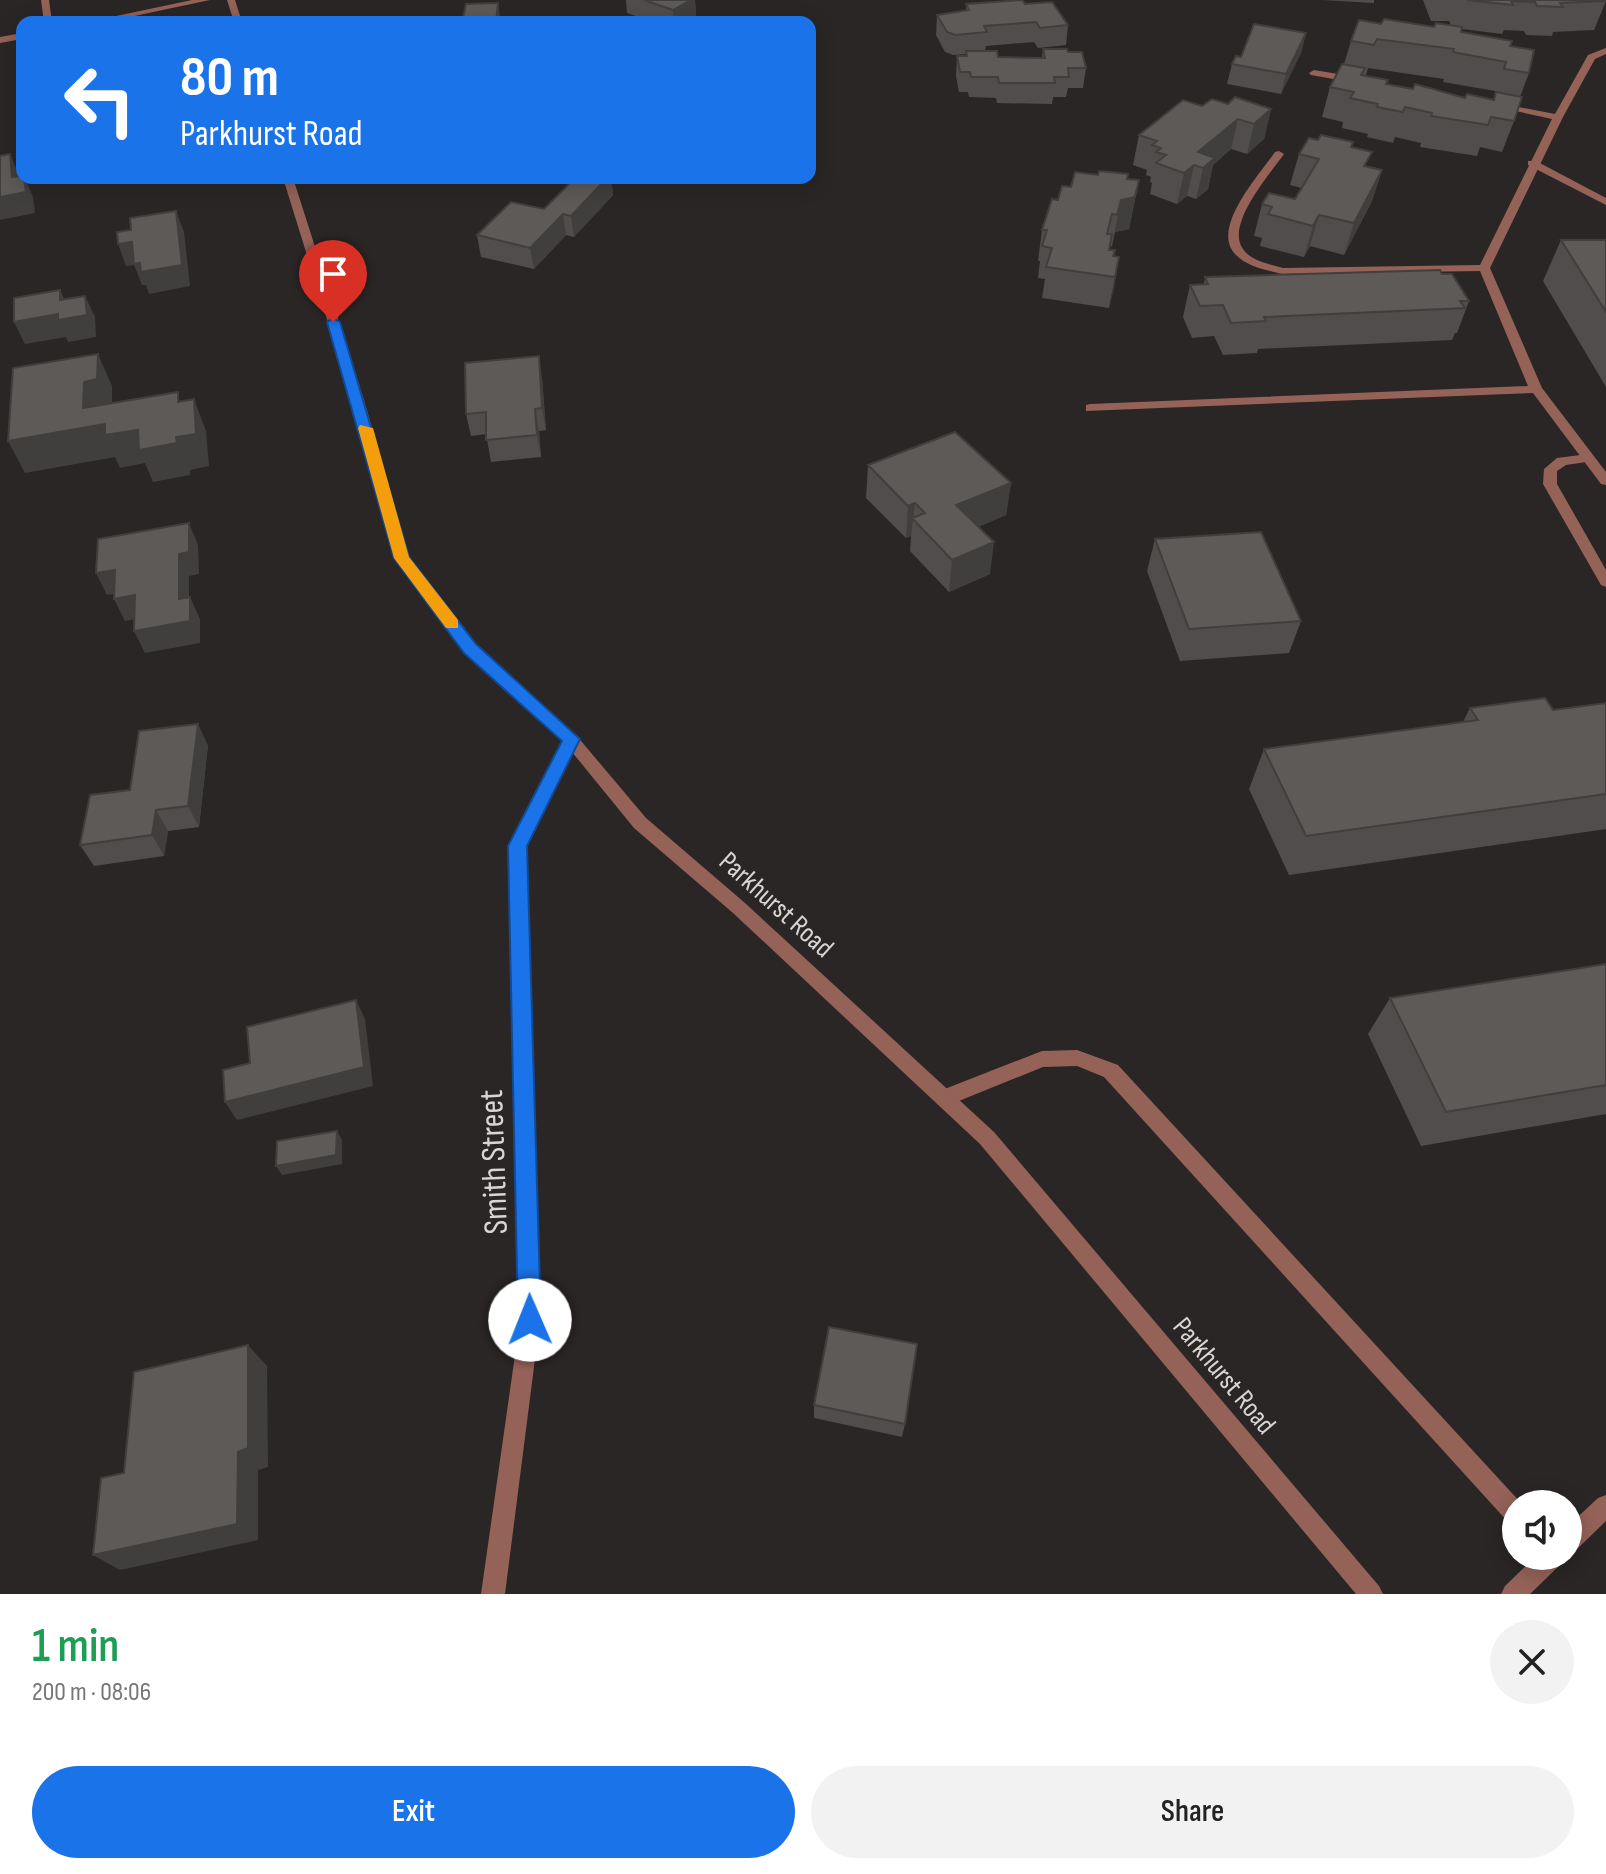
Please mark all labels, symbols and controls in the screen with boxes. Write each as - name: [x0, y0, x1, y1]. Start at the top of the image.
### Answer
- text: 80 m: [180, 45, 279, 112]
- icon: left: [48, 48, 152, 152]
- text: Parkhurst Road: [180, 113, 363, 156]
- pin: [299, 240, 367, 322]
- icon: arrive: [311, 252, 355, 296]
- street label: Parkhurst Road: [712, 845, 840, 965]
- street label: Smith Street: [471, 1089, 517, 1235]
- position arrow: [488, 1278, 572, 1362]
- street label: Parkhurst Road: [1166, 1311, 1282, 1441]
- map controls: [1502, 1490, 1582, 1570]
- button: sound: [1502, 1490, 1582, 1570]
- text: 1 min: [32, 1618, 119, 1675]
- button: close: [1490, 1620, 1574, 1704]
- text: 200 m · 08:06: [32, 1677, 151, 1708]
- button: Exit: [32, 1766, 795, 1858]
- button: Share: [811, 1766, 1574, 1858]

